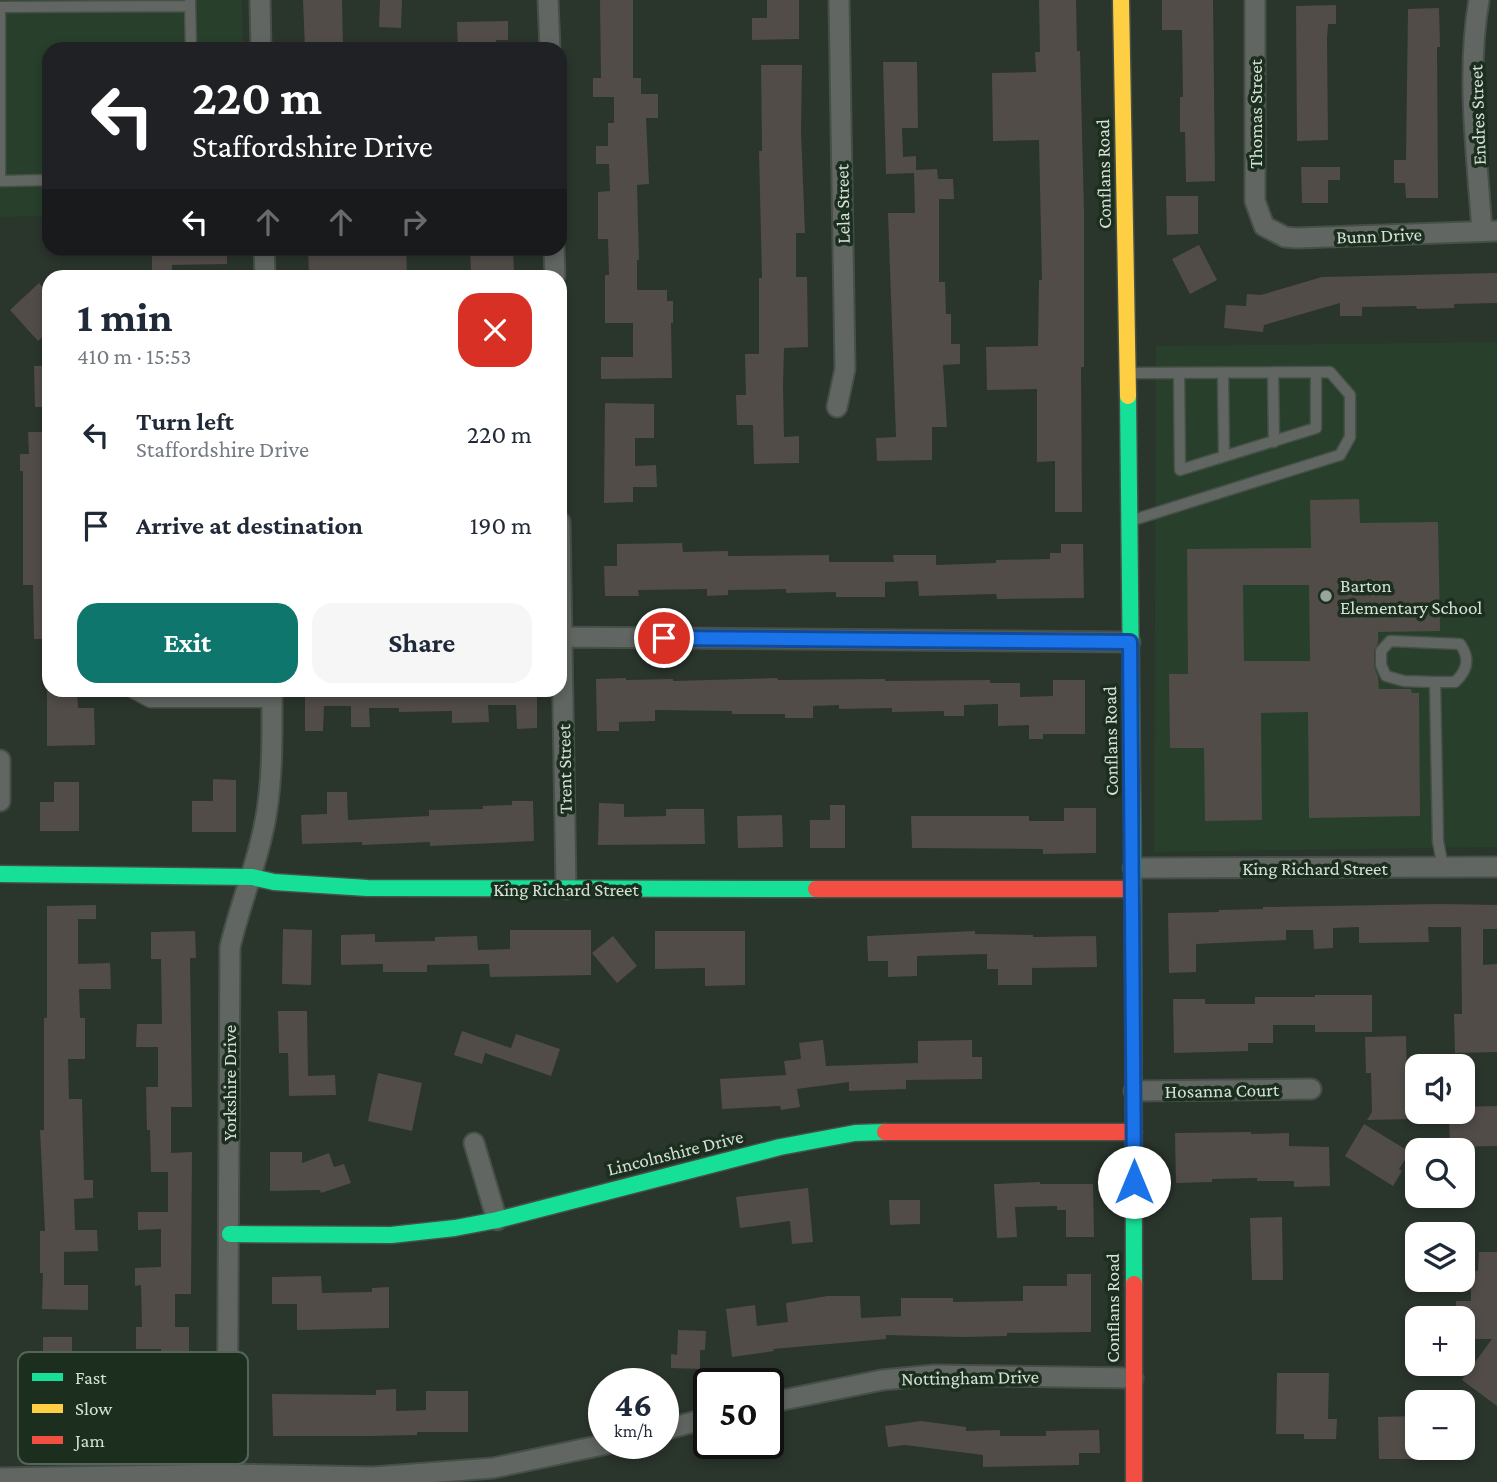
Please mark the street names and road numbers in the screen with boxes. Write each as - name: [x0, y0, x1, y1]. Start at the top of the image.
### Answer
- street label: Thomas Street: [1245, 59, 1266, 169]
- street label: Endres Street: [1465, 64, 1490, 166]
- street label: Conflans Road: [1092, 119, 1115, 229]
- street label: Lela Street: [831, 163, 854, 244]
- street label: Bunn Drive: [1336, 224, 1422, 247]
- street label: Conflans Road: [1099, 686, 1122, 796]
- street label: Trent Street: [553, 723, 576, 814]
- street label: King Richard Street: [1242, 858, 1388, 879]
- street label: King Richard Street: [493, 879, 639, 900]
- street label: Yorkshire Drive: [219, 1025, 240, 1141]
- street label: Hosanna Court: [1165, 1079, 1280, 1102]
- street label: Lincolnshire Drive: [605, 1125, 745, 1180]
- street label: Conflans Road: [1102, 1253, 1123, 1363]
- street label: Nottingham Drive: [901, 1366, 1039, 1389]

